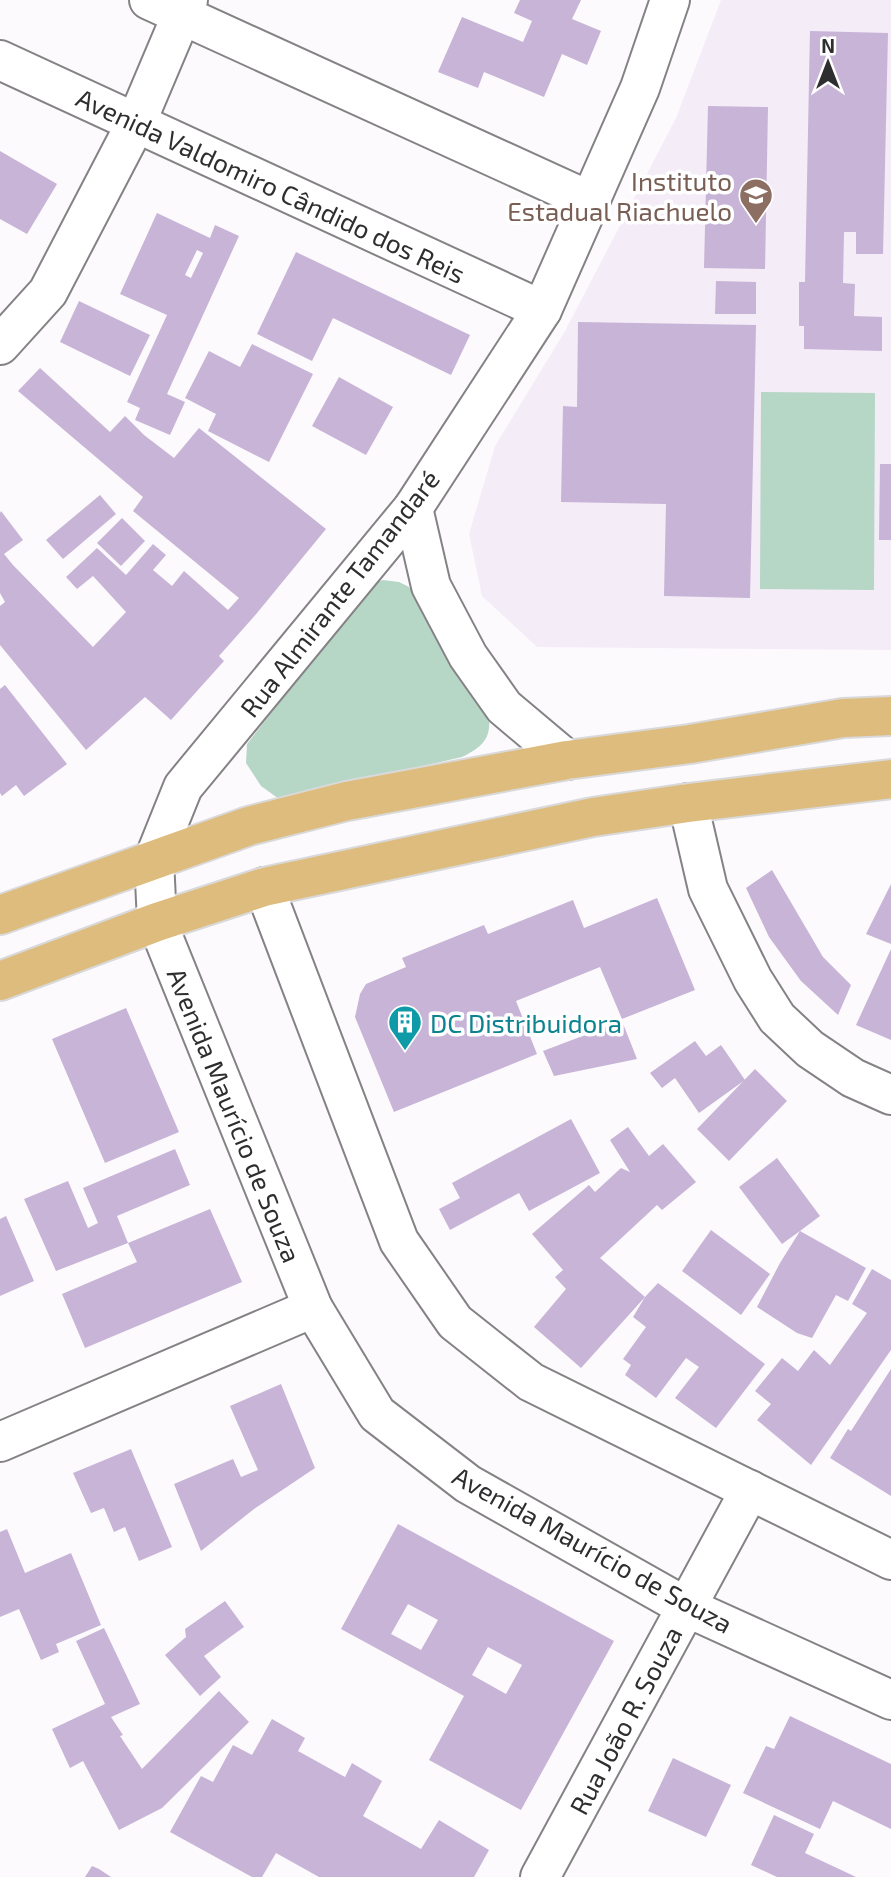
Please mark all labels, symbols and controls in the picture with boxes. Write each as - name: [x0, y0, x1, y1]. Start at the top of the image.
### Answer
- north arrow: [793, 28, 863, 98]
- text: N: [821, 34, 835, 57]
- street label: Avenida Valdomiro Cândido dos Reis: [72, 81, 470, 289]
- place label: Instituto Estadual Riachuelo: [507, 165, 732, 226]
- school or university icon: Instituto Estadual Riachuelo: [737, 176, 775, 225]
- street label: Rua Almirante Tamandaré: [233, 463, 445, 723]
- street label: Avenida Maurício de Souza: [162, 963, 308, 1267]
- building icon: DC Distribuidora: [386, 1003, 424, 1052]
- place label: DC Distribuidora: [430, 1007, 622, 1038]
- street label: Avenida Maurício de Souza: [448, 1459, 738, 1639]
- street label: Rua João R. Souza: [562, 1621, 688, 1819]

